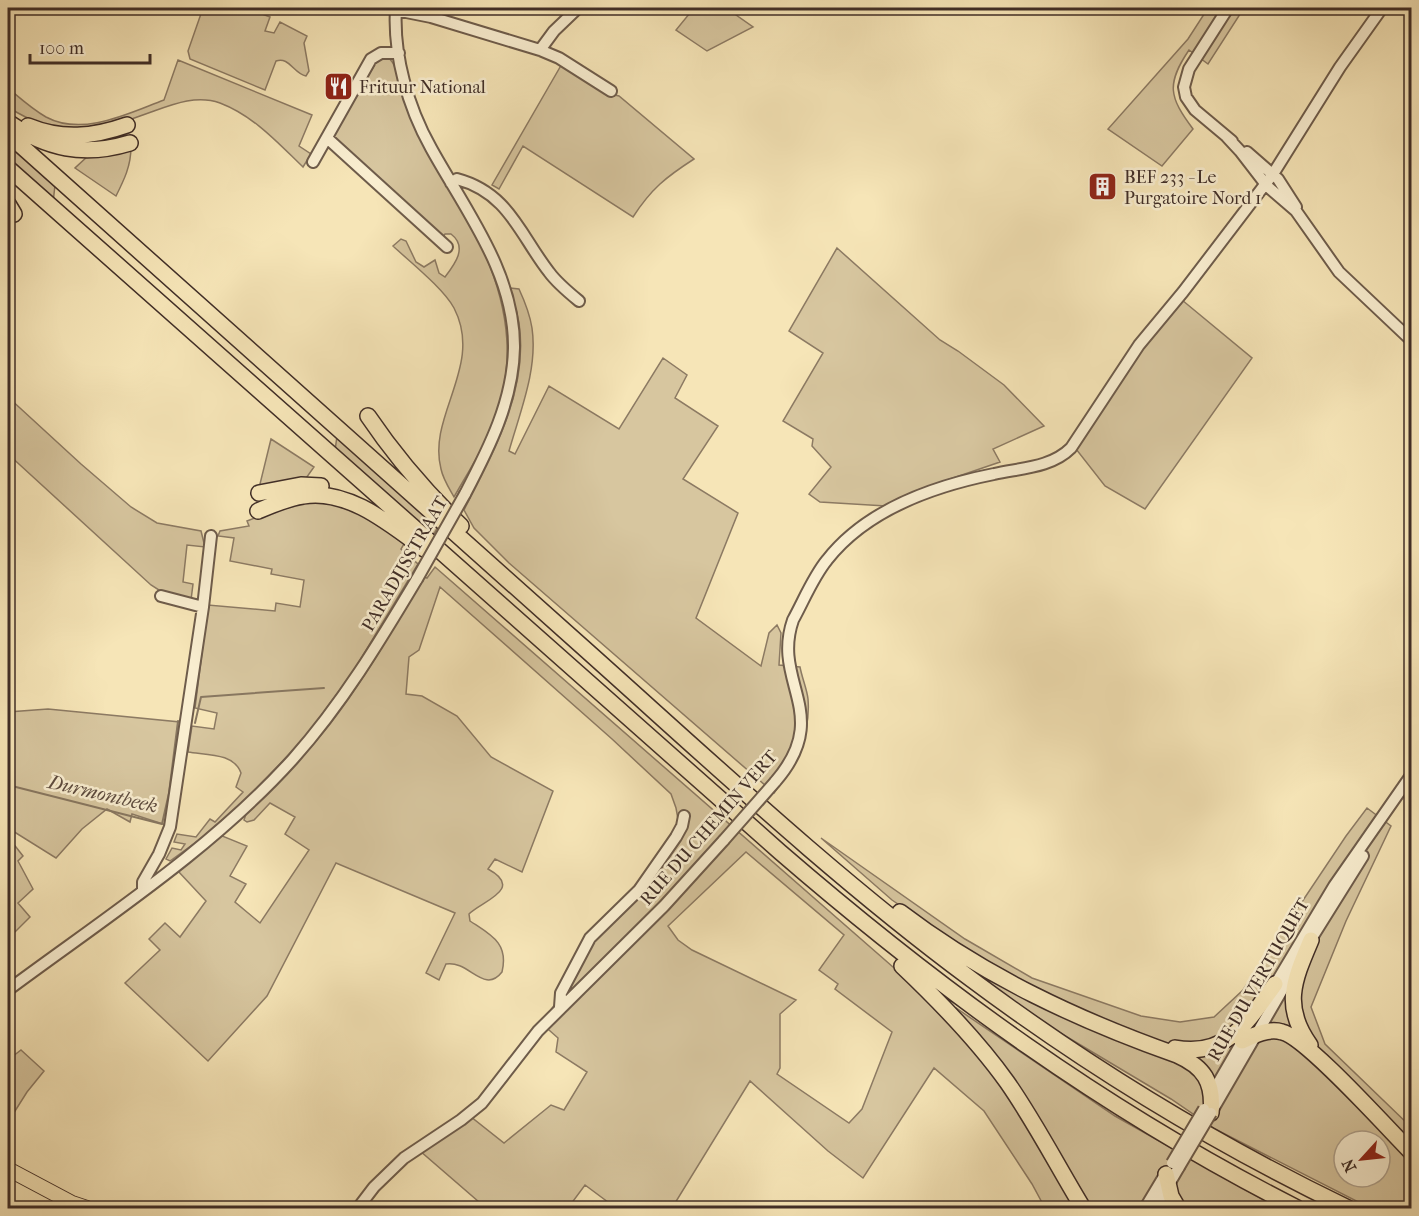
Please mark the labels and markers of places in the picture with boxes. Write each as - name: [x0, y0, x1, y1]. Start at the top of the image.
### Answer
- restaurant icon: Frituur National: [322, 71, 354, 103]
- place label: Frituur National: [359, 77, 486, 98]
- place label: BEF 233 - Le Purgatoire Nord 1: [1124, 167, 1261, 209]
- building icon: BEF 233 - Le Purgatoire Nord 1: [1087, 171, 1119, 203]

